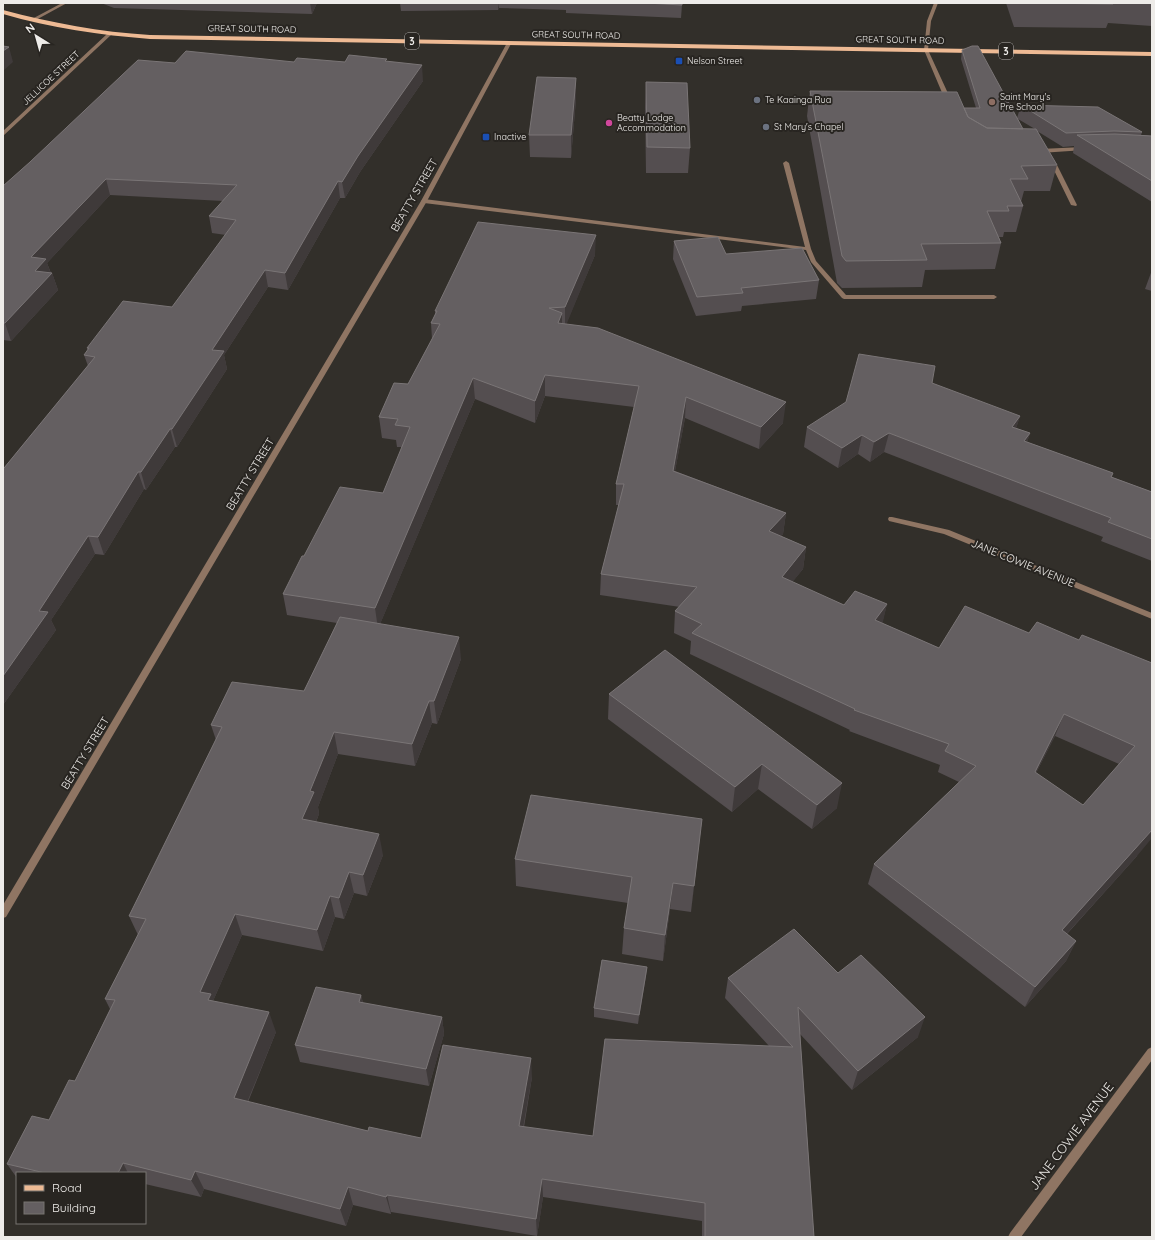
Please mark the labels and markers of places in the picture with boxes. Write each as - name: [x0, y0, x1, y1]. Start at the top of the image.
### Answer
- place label: Nelson Street: [687, 55, 743, 66]
- marker: Nelson Street: [674, 56, 684, 66]
- place label: Saint Mary's Pre School: [1000, 91, 1051, 112]
- place label: Te Kaainga Rua: [765, 94, 831, 105]
- marker: Te Kaainga Rua: [752, 95, 762, 105]
- marker: Saint Mary's Pre School: [987, 97, 997, 107]
- place label: Beatty Lodge Accommodation: [617, 112, 686, 133]
- marker: Beatty Lodge Accommodation: [604, 118, 614, 128]
- place label: St Mary's Chapel: [774, 121, 844, 132]
- marker: St Mary's Chapel: [761, 122, 771, 132]
- place label: Inactive: [494, 131, 526, 142]
- marker: Inactive: [481, 132, 491, 142]

